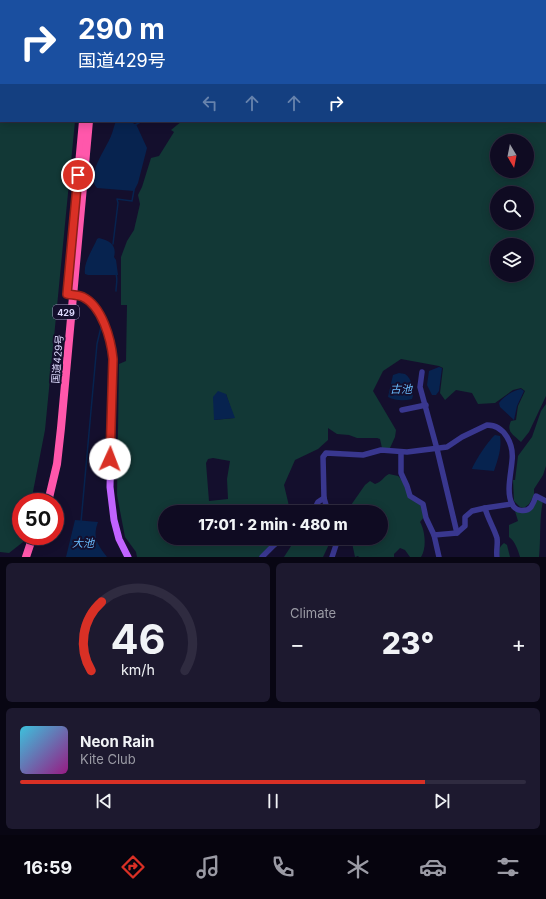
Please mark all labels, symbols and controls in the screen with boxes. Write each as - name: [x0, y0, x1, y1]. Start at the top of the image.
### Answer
- text: 290 m: [78, 12, 165, 46]
- icon: right: [12, 16, 64, 68]
- text: 国道429号: [78, 50, 166, 71]
- icon: left: [199, 92, 221, 114]
- icon: ahead: [241, 92, 263, 114]
- icon: ahead: [283, 92, 305, 114]
- icon: right: [325, 92, 347, 114]
- north arrow: [490, 134, 534, 178]
- map controls: [490, 134, 534, 282]
- pin: [61, 158, 95, 192]
- icon: arrive: [67, 164, 89, 186]
- button: search: [490, 186, 534, 230]
- button: layers: [490, 238, 534, 282]
- road number: 429: [53, 305, 79, 319]
- street label: 国道429号: [49, 334, 65, 384]
- water label: 古池: [390, 382, 413, 396]
- position arrow: [89, 438, 131, 480]
- speed limit sign: 50: [12, 493, 64, 545]
- text: 17:01 · 2 min · 480 m: [198, 515, 348, 534]
- water label: 大池: [72, 536, 95, 550]
- text: Climate: [290, 605, 336, 621]
- text: 46: [110, 613, 166, 663]
- text: 23°: [382, 625, 434, 661]
- text: −: [290, 631, 305, 657]
- text: +: [511, 631, 526, 657]
- text: km/h: [121, 660, 155, 677]
- text: Neon Rain: [80, 732, 154, 751]
- text: Kite Club: [80, 751, 136, 767]
- icon: previous: [93, 790, 115, 812]
- icon: pause: [262, 790, 284, 812]
- icon: next: [431, 790, 453, 812]
- icon: directions: [119, 853, 147, 881]
- icon: music: [194, 853, 222, 881]
- icon: phone: [269, 853, 297, 881]
- icon: climate: [344, 853, 372, 881]
- icon: car: [419, 853, 447, 881]
- icon: filters: [494, 853, 522, 881]
- text: 16:59: [24, 857, 72, 878]

